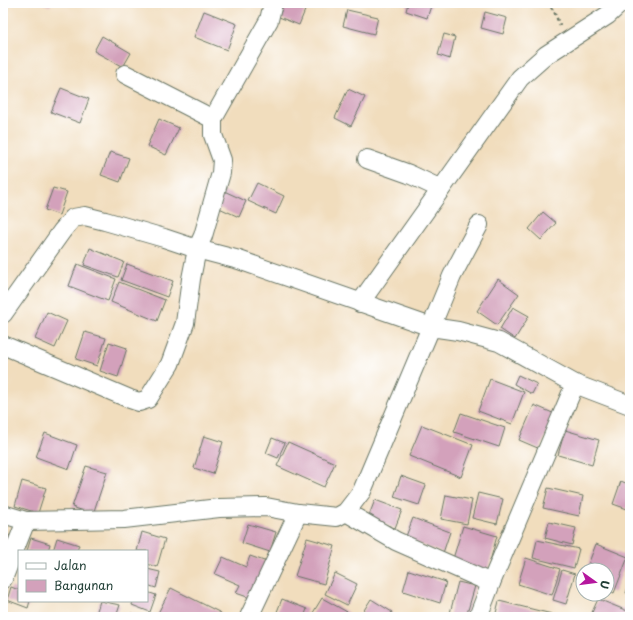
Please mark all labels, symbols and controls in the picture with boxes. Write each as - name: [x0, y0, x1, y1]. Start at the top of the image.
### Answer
- legend: [18, 550, 148, 602]
- text: Jalan: [54, 556, 87, 574]
- north arrow: [575, 562, 615, 602]
- text: Bangunan: [54, 576, 113, 594]
- text: U: [596, 578, 614, 591]

